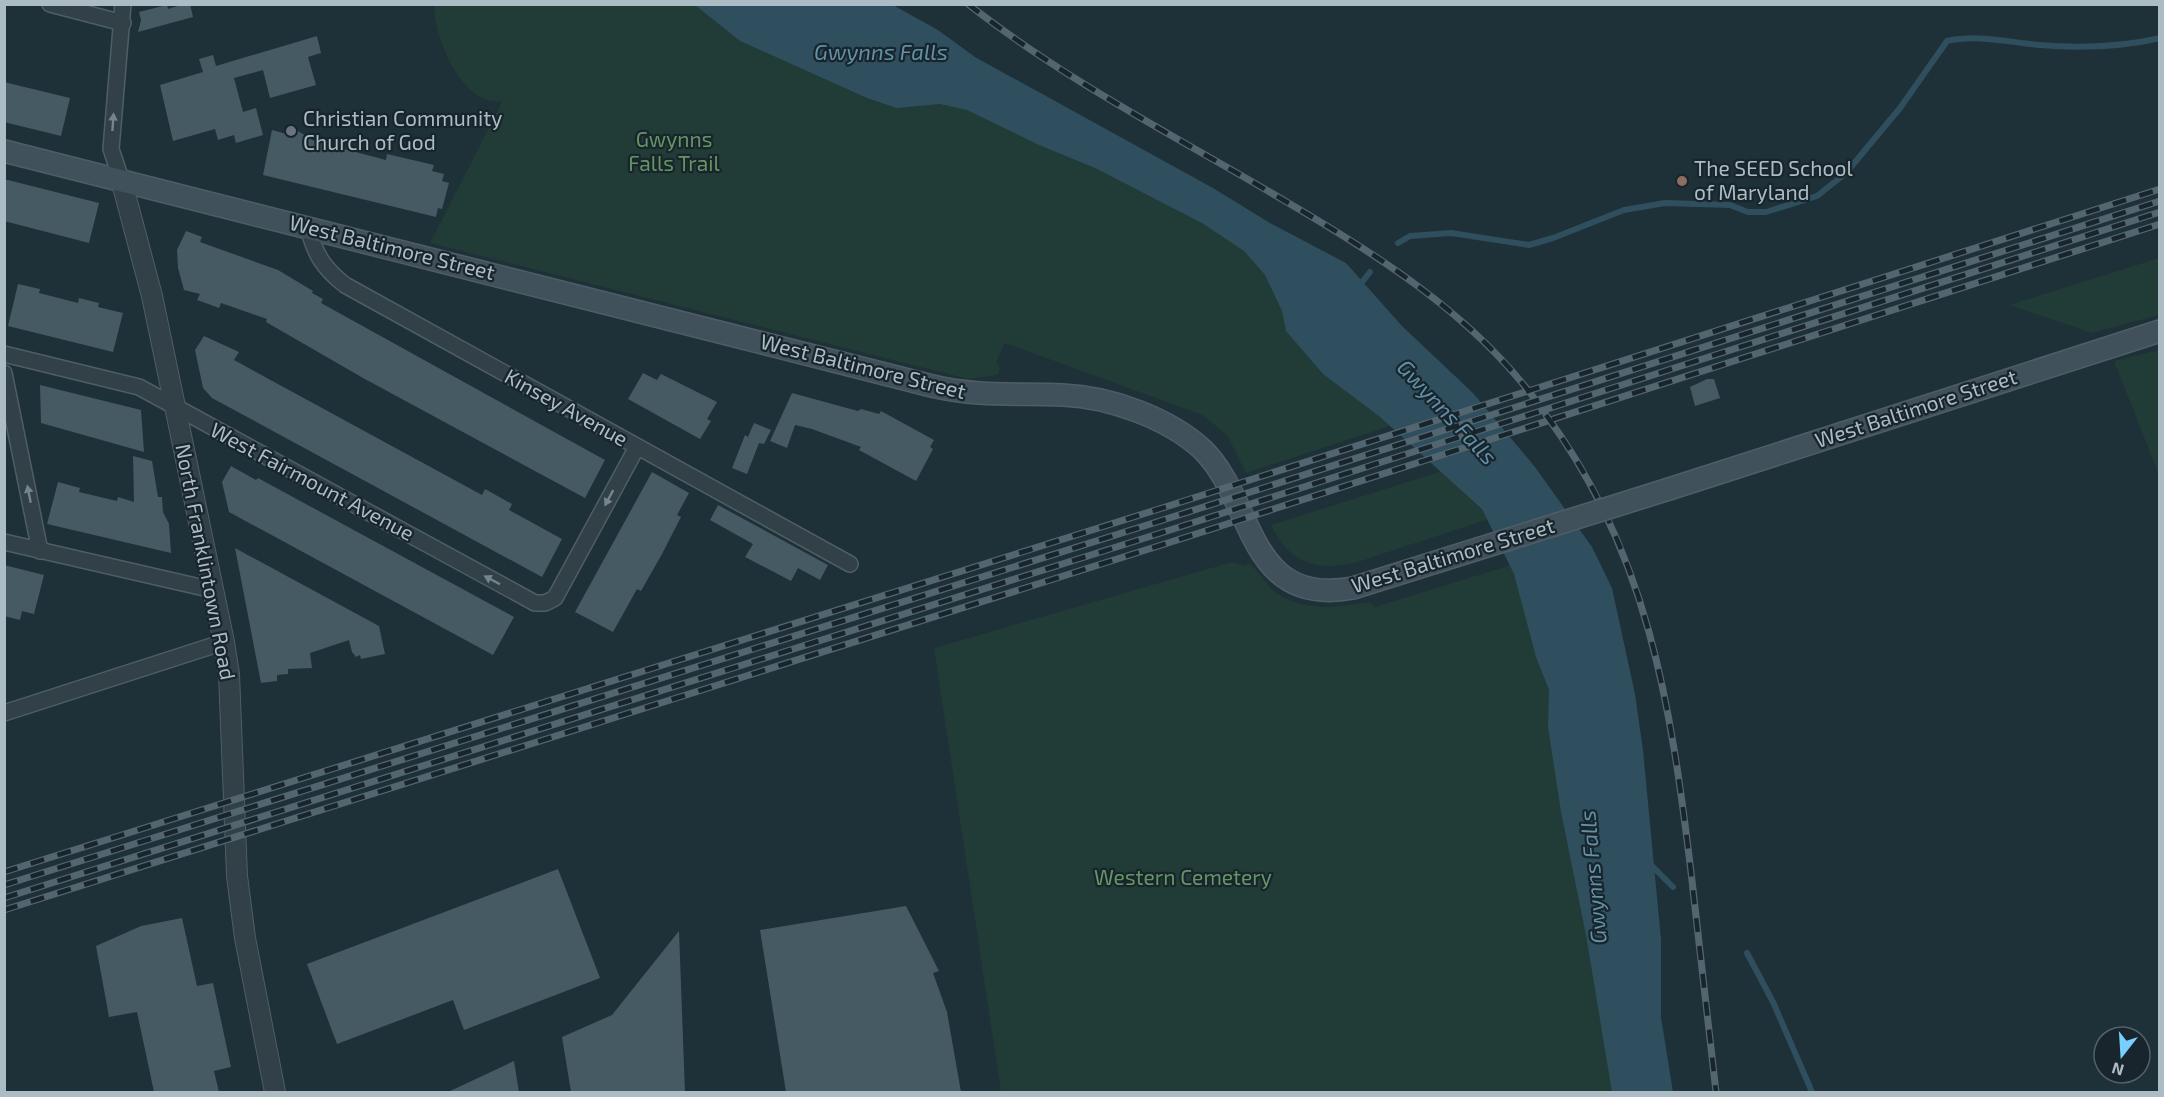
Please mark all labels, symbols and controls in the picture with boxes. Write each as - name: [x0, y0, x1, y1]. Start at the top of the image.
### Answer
- water label: Gwynns Falls: [814, 38, 948, 65]
- place label: Christian Community Church of God: [303, 105, 502, 154]
- one-way arrow: [108, 113, 117, 132]
- marker: Christian Community Church of God: [284, 124, 298, 138]
- park label: Gwynns Falls Trail: [628, 126, 720, 175]
- place label: The SEED School of Maryland: [1694, 155, 1853, 204]
- marker: The SEED School of Maryland: [1675, 174, 1689, 188]
- street label: West Baltimore Street: [287, 209, 498, 284]
- street label: West Baltimore Street: [758, 328, 969, 403]
- water label: Gwynns Falls: [1392, 354, 1503, 470]
- street label: Kinsey Avenue: [501, 363, 633, 451]
- street label: West Baltimore Street: [1811, 363, 2020, 452]
- street label: West Fairmount Avenue: [207, 416, 419, 545]
- street label: North Franklintown Road: [171, 442, 242, 682]
- one-way arrow: [24, 484, 33, 503]
- one-way arrow: [604, 490, 614, 507]
- street label: West Baltimore Street: [1348, 512, 1557, 597]
- one-way arrow: [483, 575, 500, 585]
- water label: Gwynns Falls: [1573, 809, 1612, 945]
- park label: Western Cemetery: [1094, 864, 1272, 889]
- north arrow: [2092, 1025, 2152, 1085]
- text: N: [2109, 1059, 2126, 1081]

